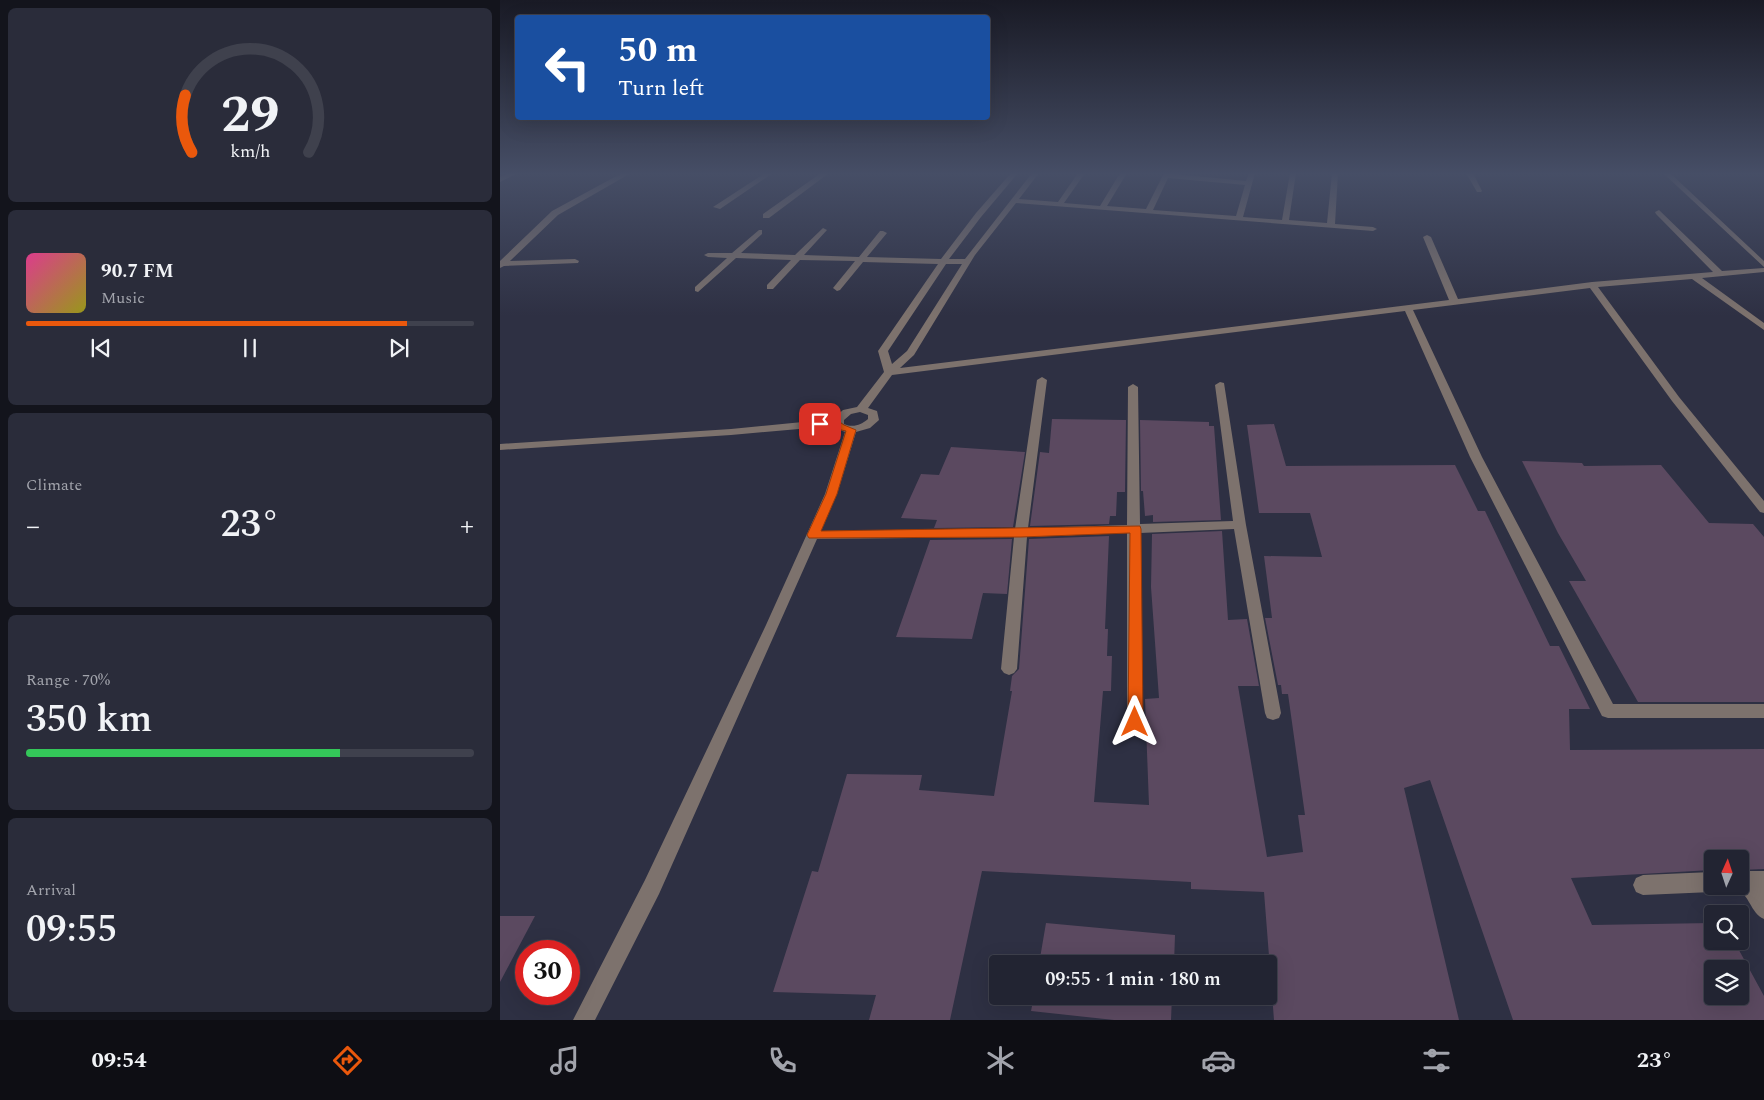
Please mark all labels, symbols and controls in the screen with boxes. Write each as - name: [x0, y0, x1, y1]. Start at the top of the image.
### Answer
- text: 50 m: [618, 24, 698, 77]
- icon: left: [535, 35, 600, 100]
- text: Turn left: [618, 72, 704, 105]
- text: 29: [221, 76, 279, 155]
- text: km/h: [230, 138, 270, 165]
- text: 90.7 FM: [101, 257, 174, 286]
- text: Music: [101, 286, 145, 310]
- icon: previous: [87, 334, 115, 362]
- icon: pause: [236, 334, 264, 362]
- icon: next: [385, 334, 413, 362]
- pin: [799, 403, 841, 445]
- icon: arrive: [806, 410, 834, 438]
- text: Climate: [26, 473, 82, 497]
- text: 23°: [220, 496, 280, 554]
- text: −: [26, 505, 40, 548]
- text: +: [460, 505, 474, 548]
- text: Range · 70%: [26, 668, 110, 692]
- text: 350 km: [26, 691, 152, 749]
- position arrow: [1108, 695, 1160, 747]
- north arrow: [1704, 850, 1749, 895]
- map controls: [1704, 850, 1749, 1005]
- text: Arrival: [26, 878, 76, 902]
- text: 09:55: [26, 901, 117, 959]
- button: search: [1704, 905, 1749, 950]
- speed limit sign: 30: [515, 940, 580, 1005]
- button: layers: [1704, 960, 1749, 1005]
- text: 09:55 · 1 min · 180 m: [1045, 965, 1221, 994]
- icon: directions: [330, 1043, 365, 1078]
- icon: music: [547, 1043, 582, 1078]
- icon: phone: [765, 1043, 800, 1078]
- icon: climate: [983, 1043, 1018, 1078]
- icon: car: [1201, 1043, 1236, 1078]
- icon: filters: [1419, 1043, 1454, 1078]
- text: 09:54: [91, 1044, 147, 1077]
- text: 23°: [1637, 1044, 1673, 1077]

